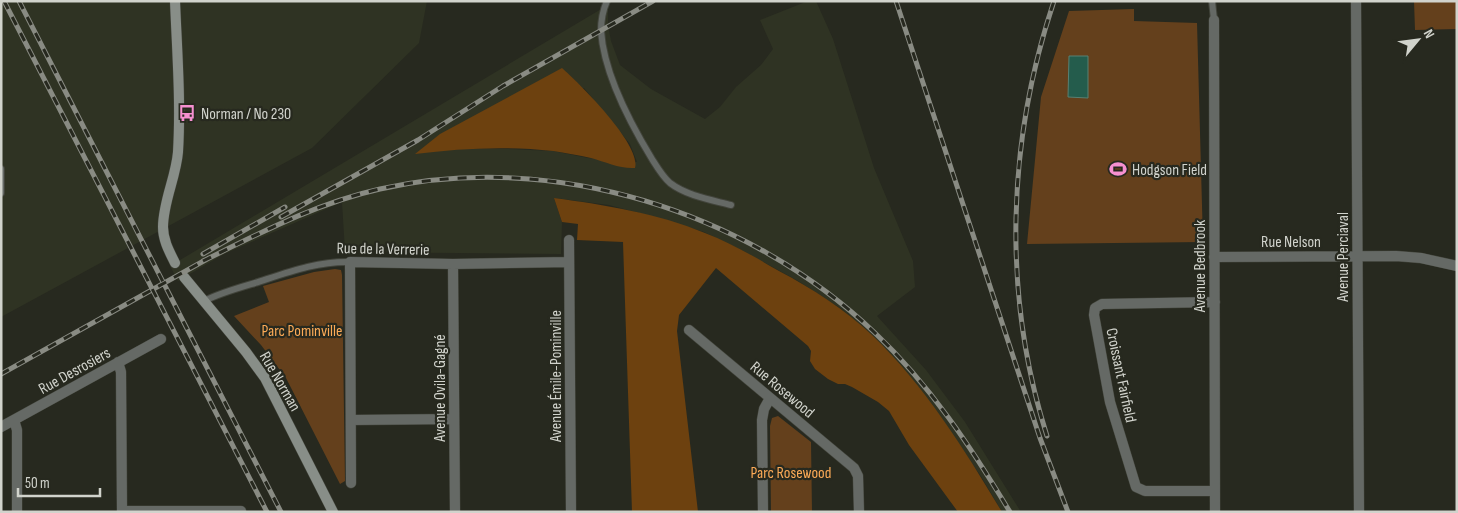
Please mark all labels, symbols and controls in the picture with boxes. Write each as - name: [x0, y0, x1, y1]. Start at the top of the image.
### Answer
- north arrow: [1393, 15, 1443, 65]
- text: N: [1420, 27, 1438, 41]
- bus stop icon: Norman / No 230: [177, 103, 197, 123]
- place label: Norman / No 230: [201, 105, 291, 124]
- sports icon: Hodgson Field: [1108, 159, 1128, 179]
- place label: Hodgson Field: [1132, 161, 1207, 180]
- street label: Avenue Perciaval: [1334, 212, 1353, 303]
- street label: Avenue Bedbrook: [1191, 220, 1210, 313]
- street label: Rue Nelson: [1261, 233, 1321, 252]
- street label: Rue de la Verrerie: [336, 239, 430, 260]
- street label: Avenue Émile-Pominville: [547, 310, 566, 443]
- park label: Parc Pominville: [262, 322, 342, 341]
- street label: Croissant Fairfield: [1101, 326, 1140, 424]
- street label: Avenue Ovila-Gagné: [431, 334, 450, 443]
- street label: Rue Desrosiers: [35, 344, 114, 399]
- street label: Rue Norman: [255, 349, 304, 415]
- street label: Rue Rosewood: [746, 358, 818, 422]
- park label: Parc Rosewood: [751, 464, 831, 483]
- scale bar: [18, 466, 100, 498]
- text: 50 m: [25, 474, 50, 493]

